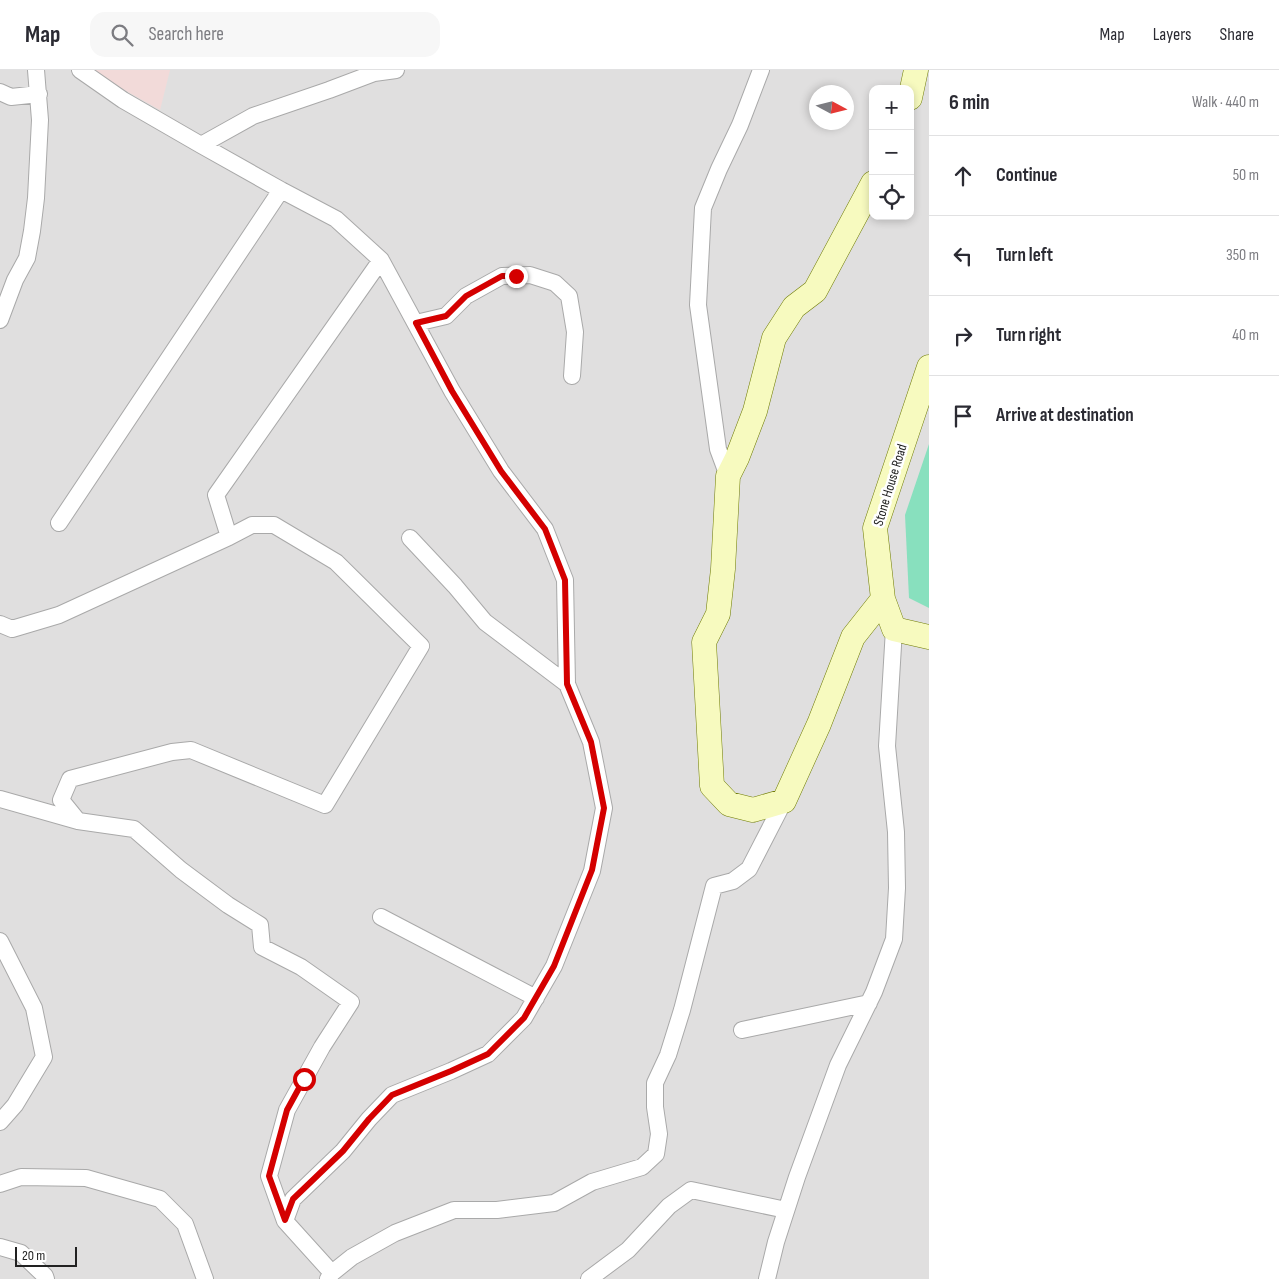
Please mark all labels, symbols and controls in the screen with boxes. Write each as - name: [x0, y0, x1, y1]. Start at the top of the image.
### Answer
- search box: [90, 12, 440, 57]
- text: Map: [25, 20, 60, 49]
- icon: search: [108, 21, 136, 49]
- text: Search here: [148, 23, 224, 46]
- text: Map: [1100, 24, 1125, 45]
- text: Layers: [1153, 24, 1192, 45]
- text: Share: [1220, 24, 1254, 45]
- north arrow: [809, 85, 854, 130]
- map controls: [869, 85, 914, 220]
- button: +: [869, 85, 914, 130]
- text: 6 min: [949, 90, 990, 115]
- text: Walk · 440 m: [1192, 93, 1259, 112]
- button: −: [869, 130, 914, 175]
- icon: ahead: [949, 162, 977, 190]
- text: Continue: [996, 164, 1057, 187]
- text: 50 m: [1233, 166, 1259, 185]
- button: locate: [869, 175, 914, 220]
- icon: left: [949, 242, 977, 270]
- text: Turn left: [996, 244, 1053, 267]
- text: 350 m: [1226, 246, 1259, 265]
- route end: [505, 265, 528, 288]
- icon: right: [949, 322, 977, 350]
- text: Turn right: [996, 324, 1061, 347]
- text: 40 m: [1232, 326, 1259, 345]
- icon: arrive: [949, 402, 977, 430]
- text: Arrive at destination: [996, 404, 1134, 427]
- street label: Stone House Road: [869, 442, 911, 528]
- route start: [293, 1068, 316, 1091]
- scale bar: [15, 1244, 78, 1267]
- text: 20 m: [22, 1247, 45, 1264]

